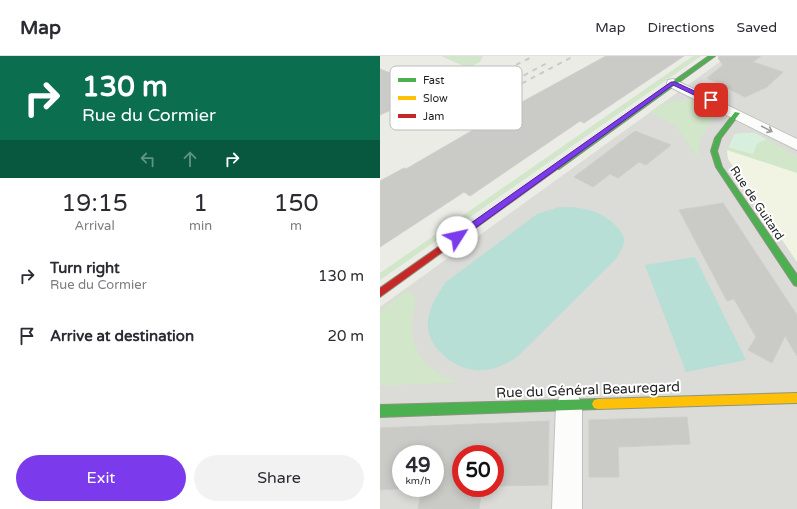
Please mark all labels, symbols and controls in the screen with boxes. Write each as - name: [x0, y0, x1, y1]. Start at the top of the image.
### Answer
- text: Map: [20, 17, 61, 39]
- text: Map: [595, 19, 626, 36]
- text: Directions: [648, 19, 715, 36]
- text: Saved: [737, 19, 777, 36]
- legend: [390, 66, 522, 130]
- text: 130 m: [82, 70, 168, 104]
- icon: right: [16, 72, 68, 124]
- text: Fast: [423, 74, 444, 87]
- pin: [694, 83, 728, 117]
- icon: arrive: [700, 89, 722, 111]
- text: Slow: [423, 92, 448, 105]
- text: Rue du Cormier: [82, 104, 216, 126]
- text: Jam: [423, 110, 444, 123]
- one-way arrow: [761, 126, 773, 133]
- icon: left: [137, 148, 159, 170]
- icon: ahead: [179, 148, 201, 170]
- icon: right: [221, 148, 243, 170]
- street label: Rue de Guitard: [727, 163, 787, 243]
- text: 19:15: [61, 189, 128, 218]
- text: 1: [193, 189, 208, 218]
- text: 150: [273, 189, 319, 218]
- position arrow: [436, 216, 478, 258]
- text: Arrival: [74, 218, 115, 234]
- text: min: [189, 218, 212, 234]
- text: m: [290, 218, 302, 234]
- text: Turn right: [50, 259, 120, 277]
- icon: right: [16, 265, 38, 287]
- text: 130 m: [318, 267, 364, 285]
- text: Rue du Cormier: [50, 277, 147, 293]
- icon: arrive: [16, 325, 38, 347]
- text: Arrive at destination: [50, 327, 194, 345]
- text: 20 m: [327, 327, 364, 345]
- street label: Rue du Général Beauregard: [496, 378, 680, 402]
- speed limit sign: 50: [452, 445, 504, 497]
- text: 49: [405, 454, 431, 478]
- button: Exit: [16, 455, 186, 501]
- button: Share: [194, 455, 364, 501]
- text: km/h: [405, 475, 431, 487]

